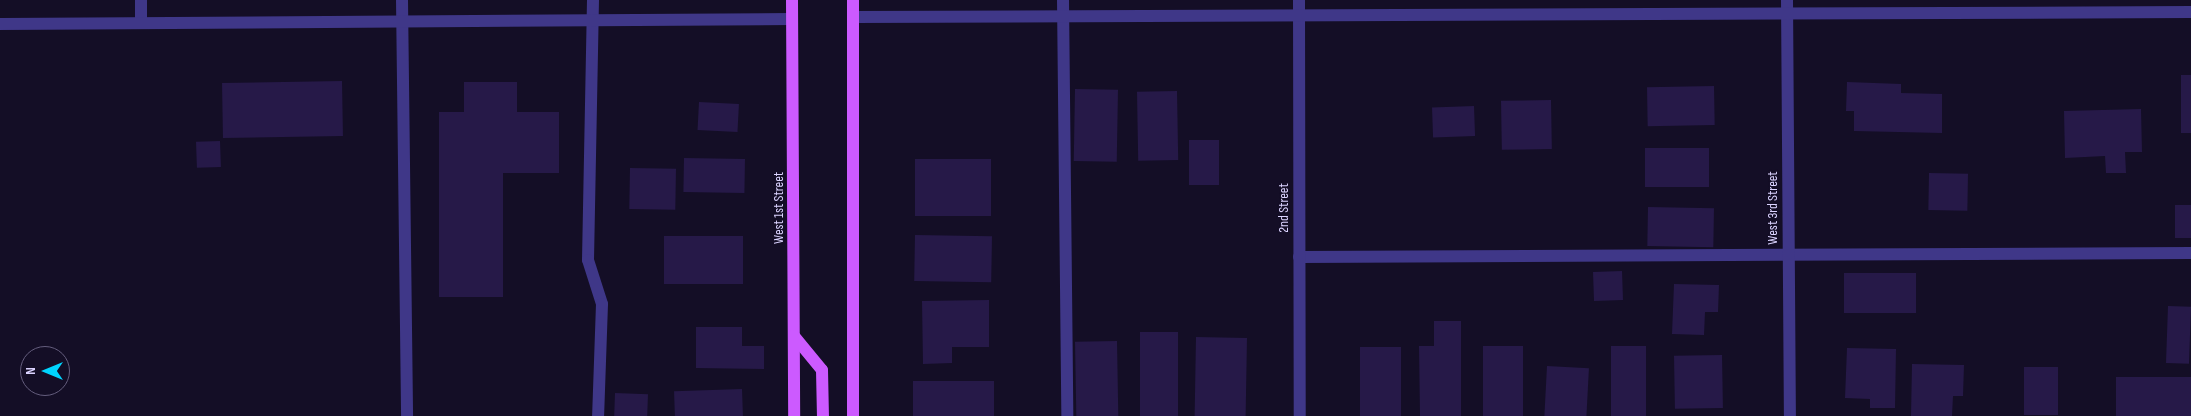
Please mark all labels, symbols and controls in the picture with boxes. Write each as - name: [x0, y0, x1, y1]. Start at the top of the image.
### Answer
- street label: West 3rd Street: [1765, 171, 1781, 245]
- street label: West 1st Street: [771, 172, 787, 244]
- street label: 2nd Street: [1276, 183, 1292, 233]
- north arrow: [20, 346, 70, 396]
- text: N: [22, 367, 39, 375]

